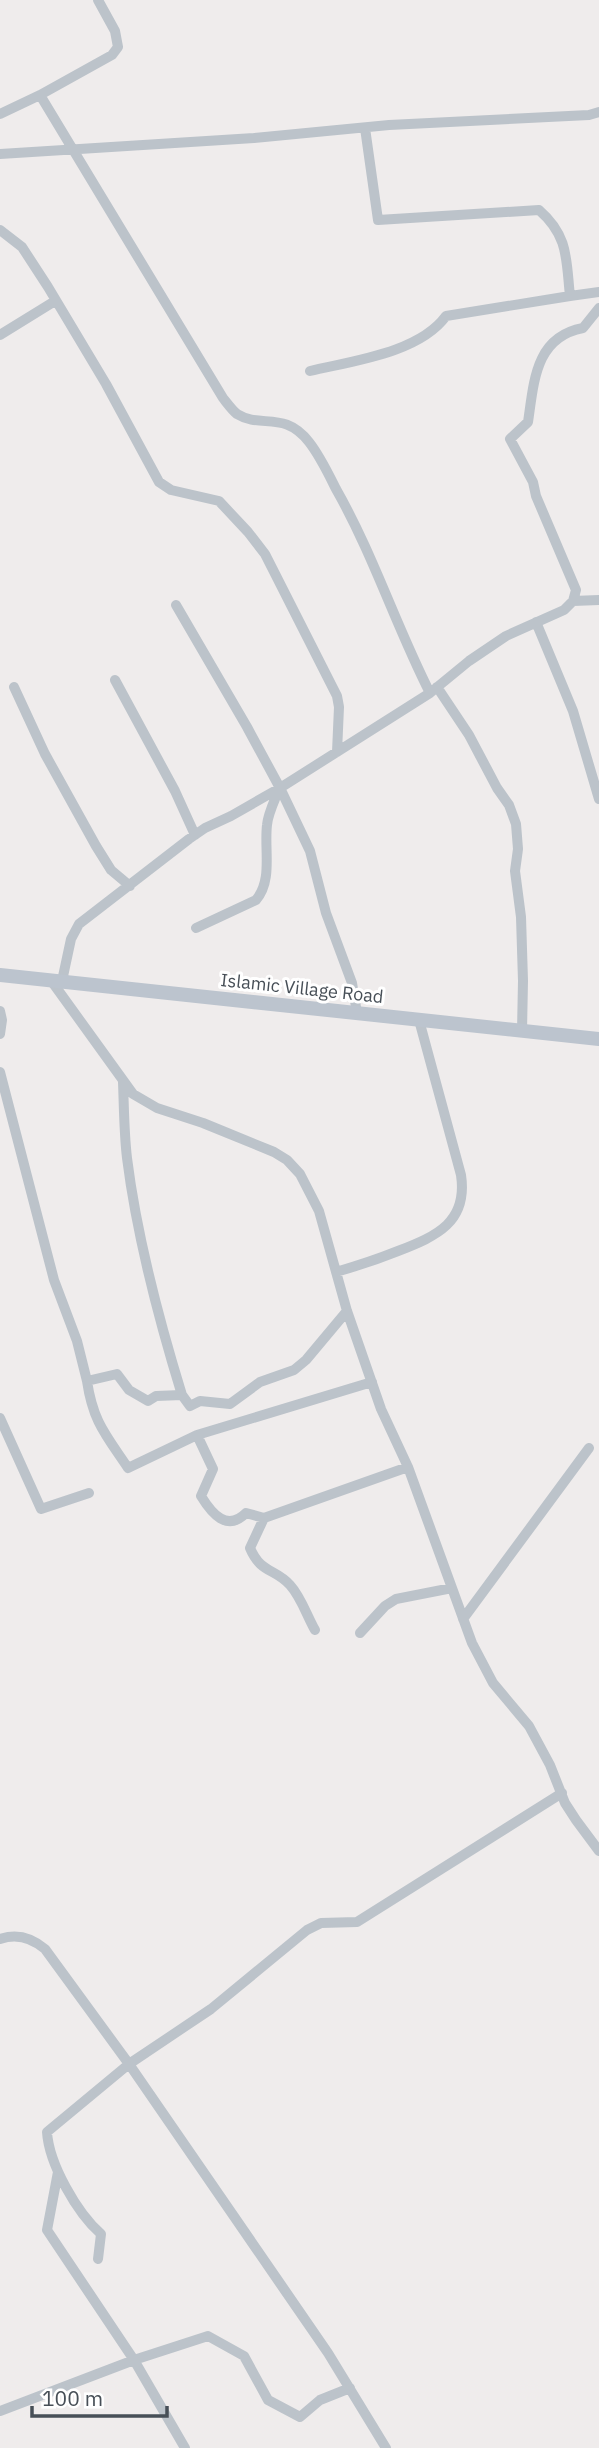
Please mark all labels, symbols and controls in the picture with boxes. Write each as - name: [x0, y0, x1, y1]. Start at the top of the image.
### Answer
- street label: Islamic Village Road: [219, 968, 385, 1008]
- scale bar: [32, 2374, 166, 2418]
- text: 100 m: [42, 2384, 103, 2412]

